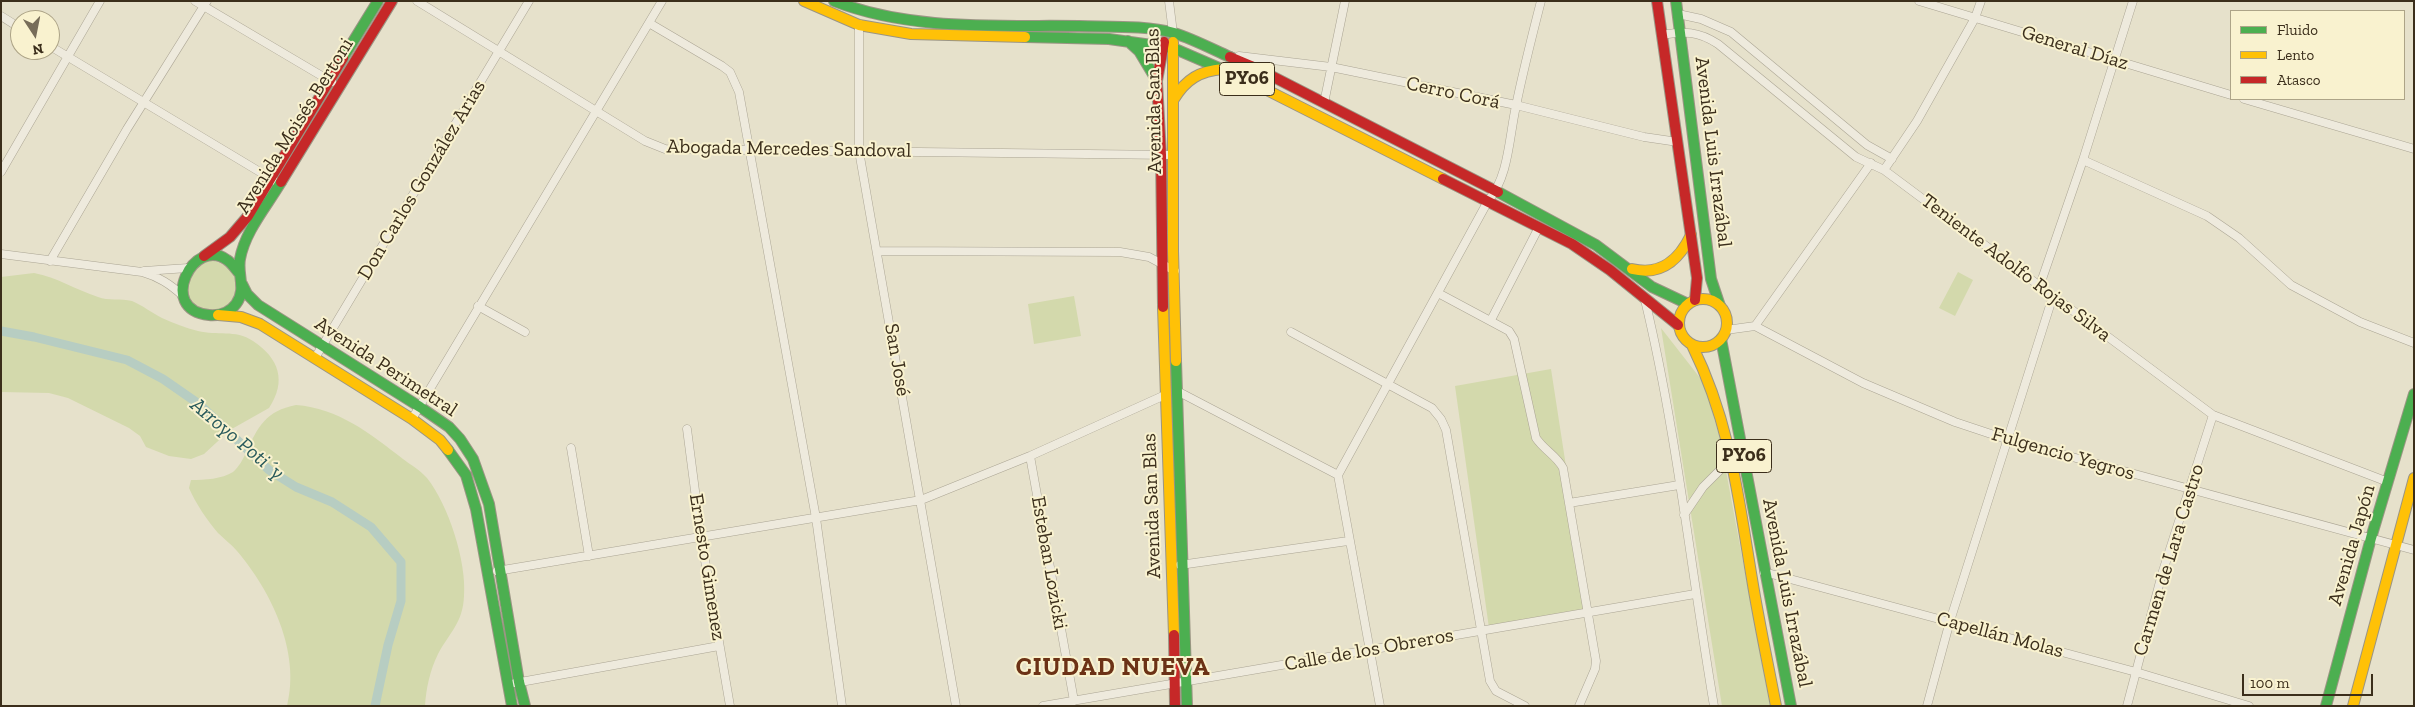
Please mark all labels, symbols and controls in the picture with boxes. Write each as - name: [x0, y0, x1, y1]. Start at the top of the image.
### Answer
- north arrow: [10, 10, 60, 60]
- legend: [2230, 10, 2405, 100]
- street label: General Díaz: [2019, 20, 2131, 76]
- text: Fluido: [2277, 21, 2318, 39]
- street label: Avenida San Blas: [1141, 28, 1167, 174]
- street label: Avenida Moisés Bertoni: [231, 34, 359, 218]
- text: N: [31, 40, 45, 59]
- text: Lento: [2277, 46, 2314, 64]
- street label: Avenida Luis Irrazábal: [1689, 55, 1737, 249]
- road number: PY06: [1220, 62, 1274, 96]
- street label: Cerro Corá: [1404, 71, 1502, 115]
- text: Atasco: [2277, 71, 2321, 89]
- street label: Don Carlos González Arias: [353, 76, 491, 284]
- street label: Abogada Mercedes Sandoval: [666, 135, 912, 163]
- street label: Teniente Adolfo Rojas Silva: [1916, 189, 2116, 347]
- street label: Avenida Perimetral: [310, 312, 462, 422]
- street label: San José: [879, 322, 915, 398]
- water label: Arroyo Poti´y: [185, 392, 289, 486]
- street label: Fulgencio Yegros: [1989, 422, 2137, 486]
- street label: Avenida San Blas: [1137, 433, 1167, 579]
- road number: PY06: [1716, 440, 1772, 472]
- street label: Carmen de Lara Castro: [2128, 461, 2210, 659]
- street label: Avenida Japón: [2323, 482, 2381, 608]
- street label: Ernesto Gimenez: [684, 492, 730, 642]
- street label: Esteban Lozicki: [1025, 494, 1073, 632]
- street label: Avenida Luis Irrazábal: [1757, 497, 1817, 689]
- street label: Capellán Molas: [1934, 607, 2066, 663]
- street label: Calle de los Obreros: [1283, 623, 1455, 677]
- district label: CIUDAD NUEVA: [1014, 653, 1212, 683]
- scale bar: [2245, 664, 2376, 696]
- text: 100 m: [2250, 674, 2289, 692]

